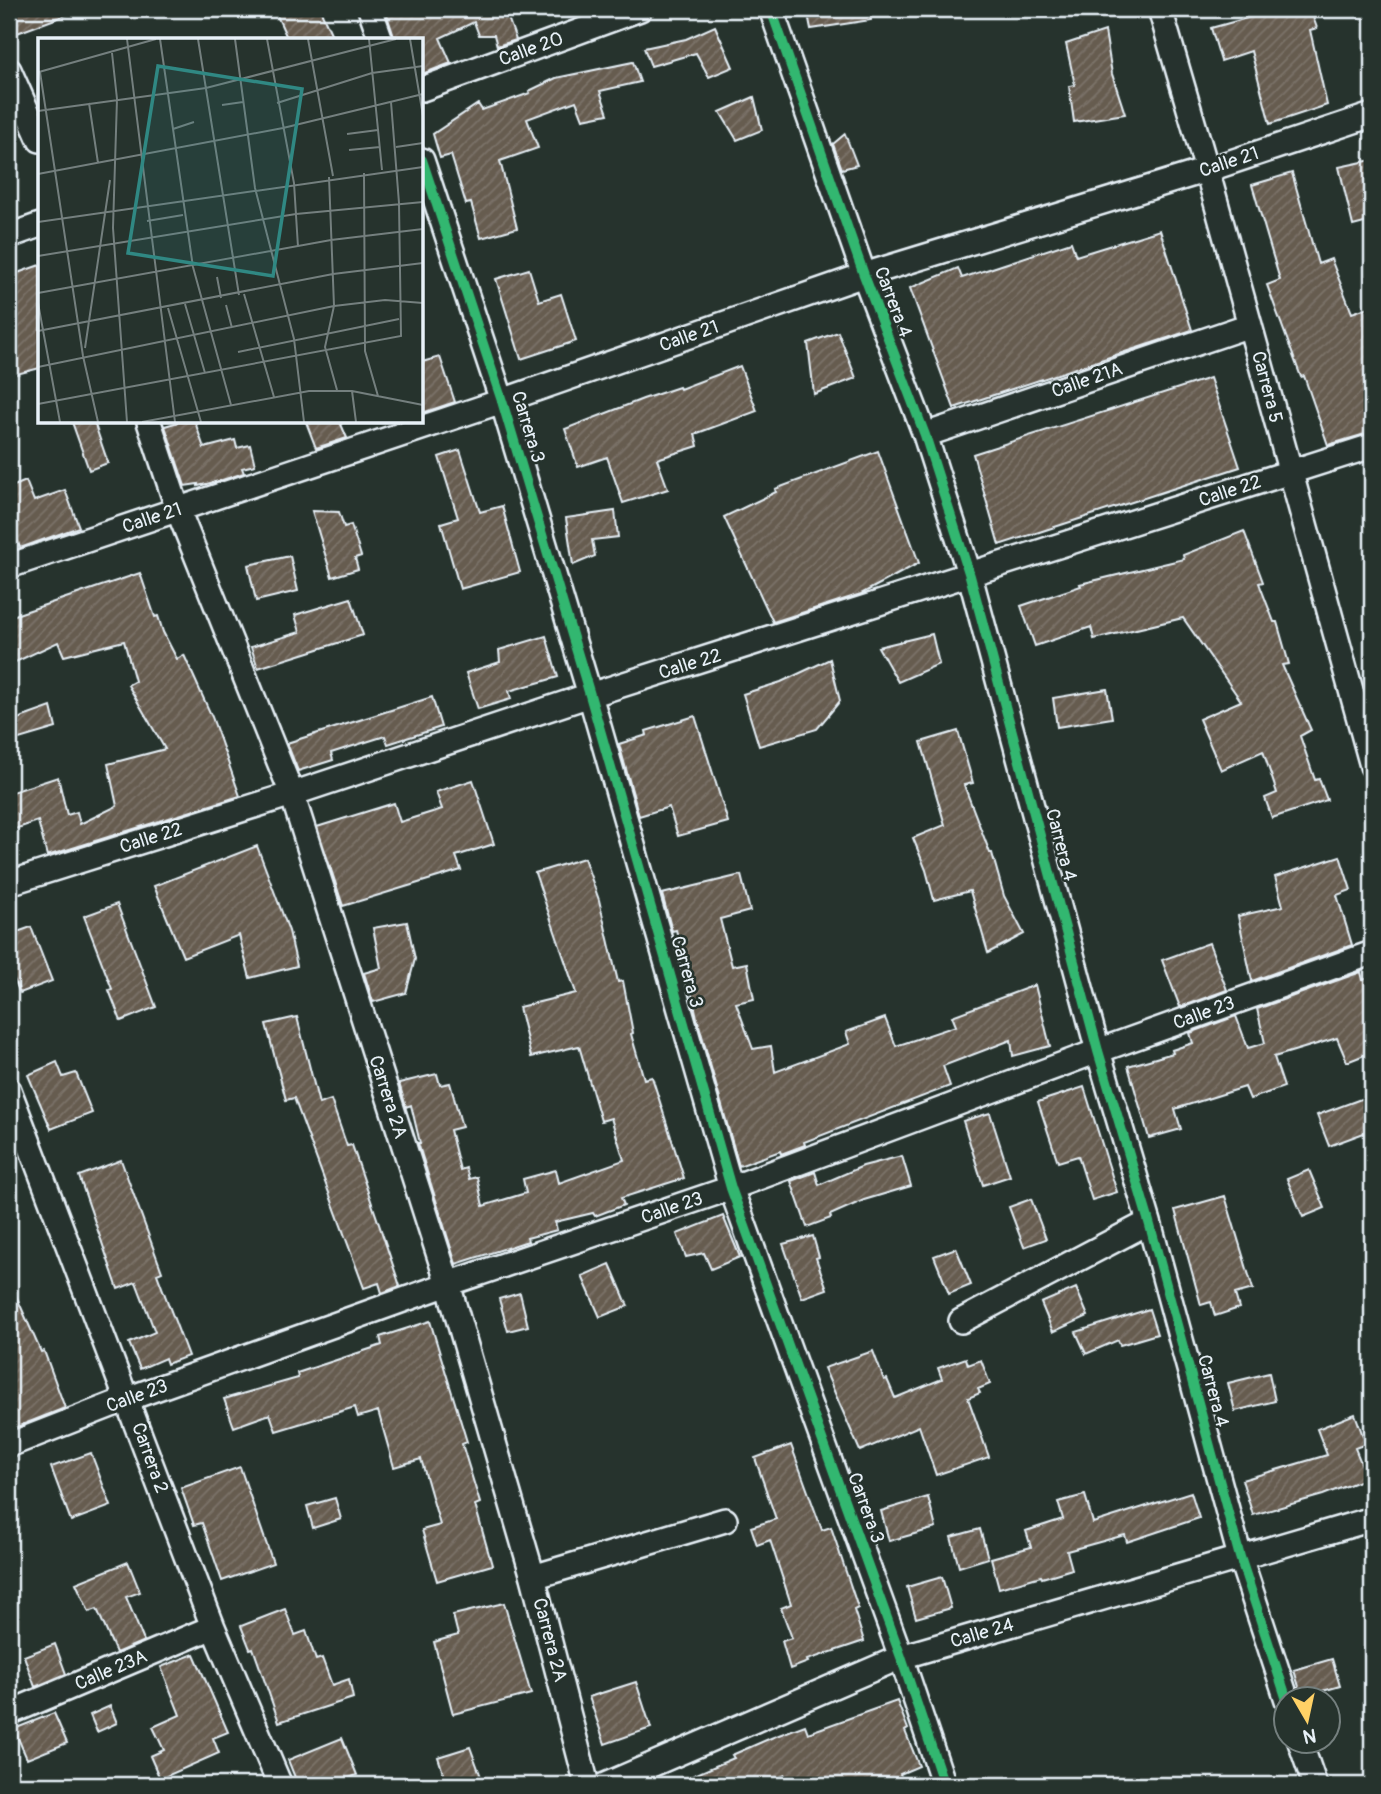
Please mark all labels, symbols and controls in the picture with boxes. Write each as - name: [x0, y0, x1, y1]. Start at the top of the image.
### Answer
- street label: Calle 20: [496, 26, 566, 72]
- inset map: [38, 38, 424, 424]
- street label: Calle 21: [1196, 141, 1262, 183]
- street label: Carrera 4: [869, 263, 917, 341]
- street label: Calle 21: [656, 315, 722, 357]
- street label: Carrera 5: [1246, 349, 1288, 425]
- street label: Calle 21A: [1048, 357, 1126, 403]
- street label: Carrera 3: [506, 388, 550, 466]
- street label: Calle 22: [1196, 470, 1264, 512]
- street label: Calle 21: [119, 497, 185, 539]
- street label: Calle 22: [656, 643, 724, 685]
- street label: Carrera 4: [1040, 806, 1082, 884]
- street label: Calle 22: [117, 817, 185, 859]
- street label: Carrera 3: [665, 933, 709, 1011]
- street label: Calle 23: [1170, 991, 1238, 1035]
- street label: Carrera 2A: [363, 1052, 413, 1142]
- street label: Calle 23: [638, 1186, 706, 1230]
- street label: Carrera 4: [1192, 1352, 1234, 1430]
- street label: Calle 23: [103, 1374, 171, 1418]
- street label: Carrera 2: [126, 1419, 174, 1497]
- street label: Carrera 3: [842, 1469, 890, 1547]
- street label: Carrera 2A: [527, 1595, 573, 1685]
- street label: Calle 24: [948, 1613, 1016, 1653]
- street label: Calle 23A: [71, 1644, 151, 1696]
- north arrow: [1272, 1686, 1342, 1756]
- text: N: [1301, 1723, 1318, 1749]

